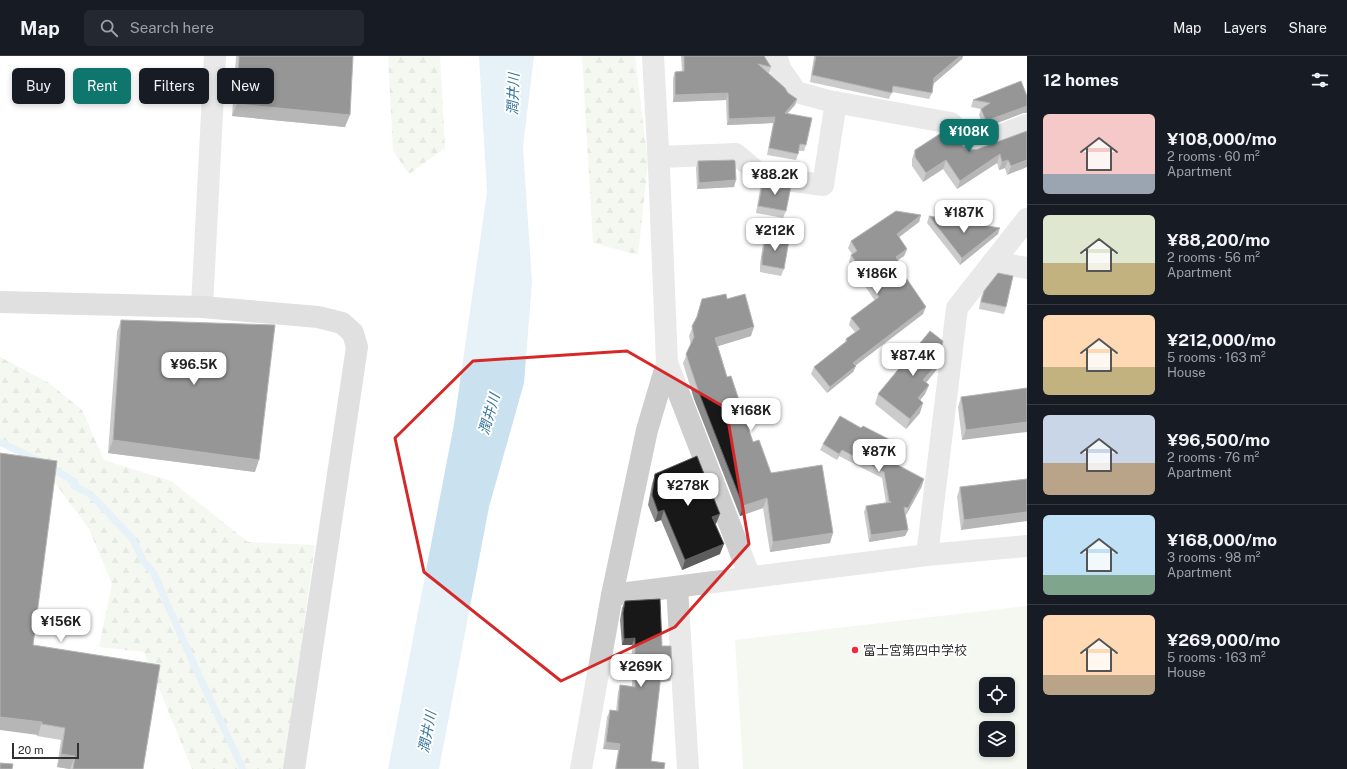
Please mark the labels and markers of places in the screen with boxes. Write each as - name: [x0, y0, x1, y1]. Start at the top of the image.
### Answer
- pin: ¥108K: [941, 119, 997, 153]
- pin: ¥88.2K: [742, 162, 808, 196]
- pin: ¥187K: [936, 200, 992, 234]
- pin: ¥212K: [747, 218, 803, 252]
- pin: ¥186K: [849, 261, 905, 295]
- pin: ¥87.4K: [880, 343, 946, 377]
- pin: ¥96.5K: [161, 352, 227, 386]
- pin: ¥168K: [723, 398, 779, 432]
- pin: ¥87K: [855, 439, 903, 473]
- pin: ¥278K: [660, 473, 716, 507]
- pin: ¥156K: [33, 609, 89, 643]
- place label: 富士宮第四中学校: [863, 643, 967, 658]
- marker: 富士宮第四中学校: [850, 645, 860, 655]
- pin: ¥269K: [613, 654, 669, 688]

